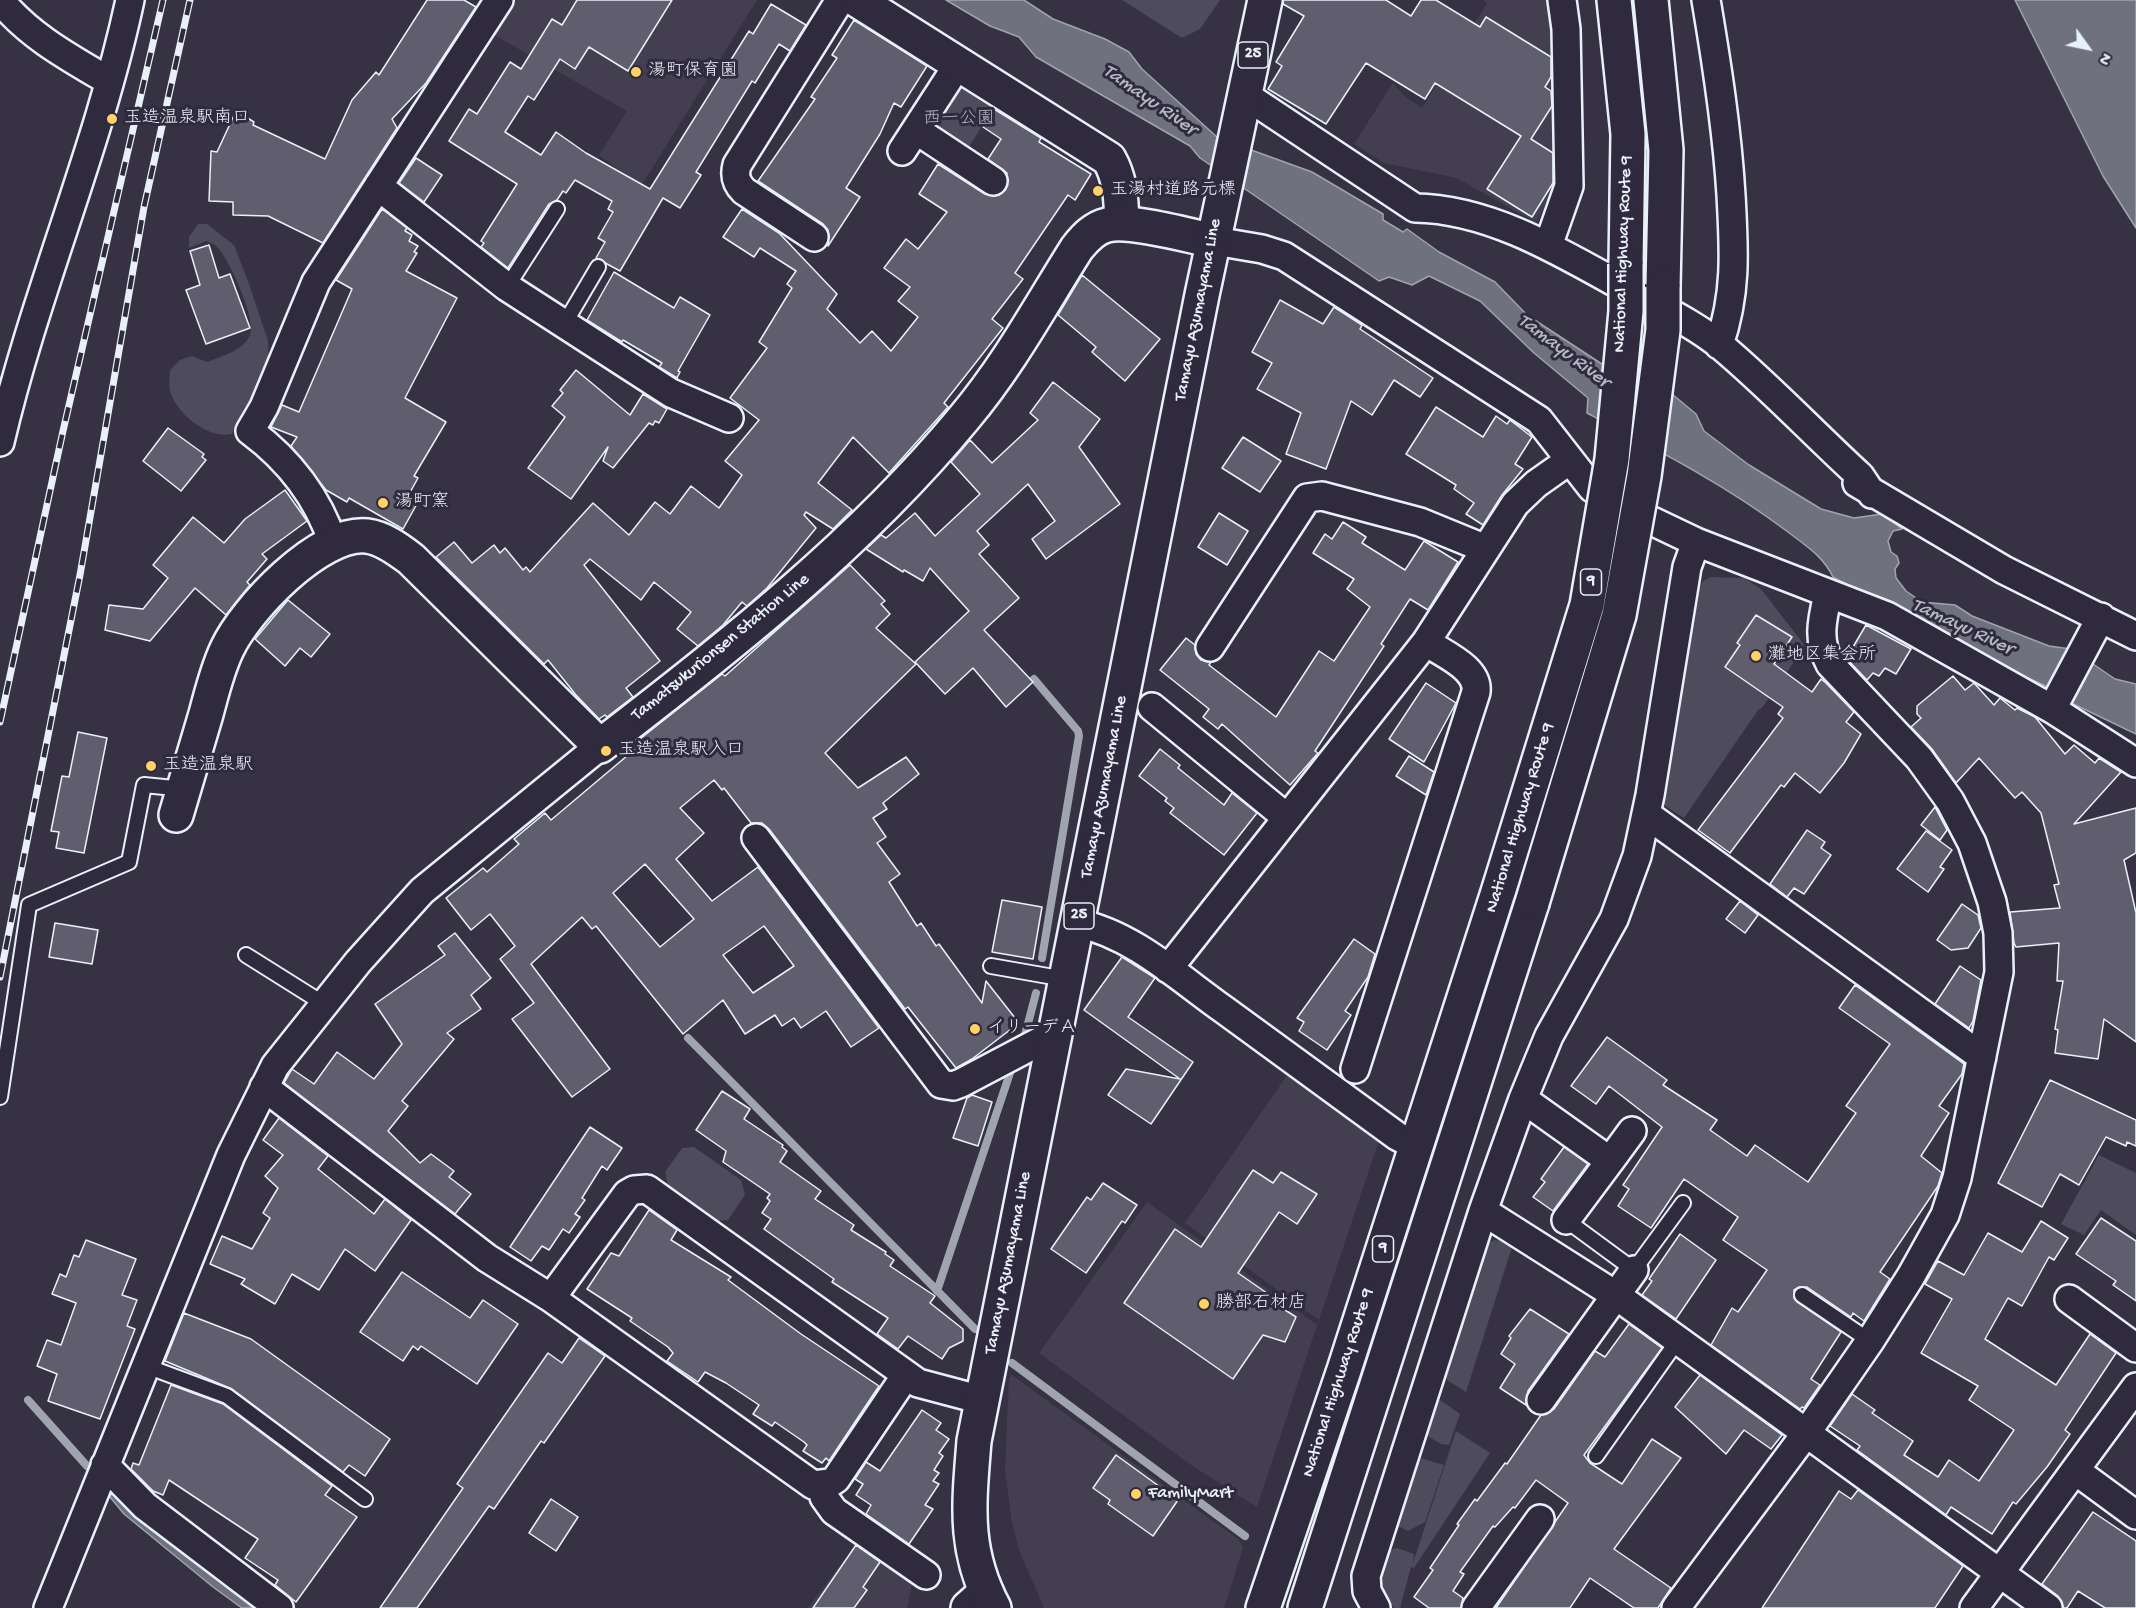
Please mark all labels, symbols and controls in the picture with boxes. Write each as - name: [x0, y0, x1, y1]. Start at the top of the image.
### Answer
- north arrow: [2058, 18, 2118, 78]
- road number: 25: [1238, 42, 1268, 68]
- text: N: [2093, 49, 2114, 68]
- water label: Tamayu River: [1097, 60, 1201, 142]
- place label: 湯町保育園: [648, 61, 738, 83]
- marker: 湯町保育園: [629, 65, 643, 79]
- place label: 玉造温泉駅南口: [124, 108, 250, 130]
- park label: 西一公園: [923, 109, 995, 131]
- marker: 玉造温泉駅南口: [105, 112, 119, 126]
- street label: National Highway Route 9: [1610, 155, 1638, 353]
- place label: 玉湯村道路元標: [1110, 180, 1236, 202]
- marker: 玉湯村道路元標: [1091, 184, 1105, 198]
- street label: Tamayu Azumayama Line: [1171, 217, 1227, 403]
- water label: Tamayu River: [1512, 310, 1614, 394]
- place label: 湯町窯: [395, 492, 449, 514]
- marker: 湯町窯: [376, 496, 390, 510]
- street label: Tamatsukurionsen Station Line: [628, 569, 814, 727]
- road number: 9: [1580, 569, 1602, 595]
- water label: Tamayu River: [1907, 594, 2017, 662]
- place label: 灘地区集会所: [1768, 645, 1876, 667]
- marker: 灘地区集会所: [1749, 649, 1763, 663]
- street label: Tamayu Azumayama Line: [1077, 694, 1133, 880]
- street label: National Highway Route 9: [1482, 720, 1560, 916]
- place label: 玉造温泉駅入口: [618, 740, 744, 762]
- marker: 玉造温泉駅入口: [599, 744, 613, 758]
- place label: 玉造温泉駅: [163, 755, 253, 777]
- marker: 玉造温泉駅: [144, 759, 158, 773]
- road number: 25: [1064, 903, 1094, 929]
- place label: イリーデＡ: [987, 1018, 1077, 1040]
- marker: イリーデＡ: [968, 1022, 982, 1036]
- street label: Tamayu Azumayama Line: [981, 1170, 1037, 1356]
- road number: 9: [1372, 1236, 1394, 1262]
- street label: National Highway Route 9: [1298, 1286, 1380, 1480]
- place label: 勝部石材店: [1216, 1293, 1306, 1315]
- marker: 勝部石材店: [1197, 1297, 1211, 1311]
- place label: FamilyMart: [1148, 1483, 1233, 1505]
- marker: FamilyMart: [1129, 1487, 1143, 1501]

